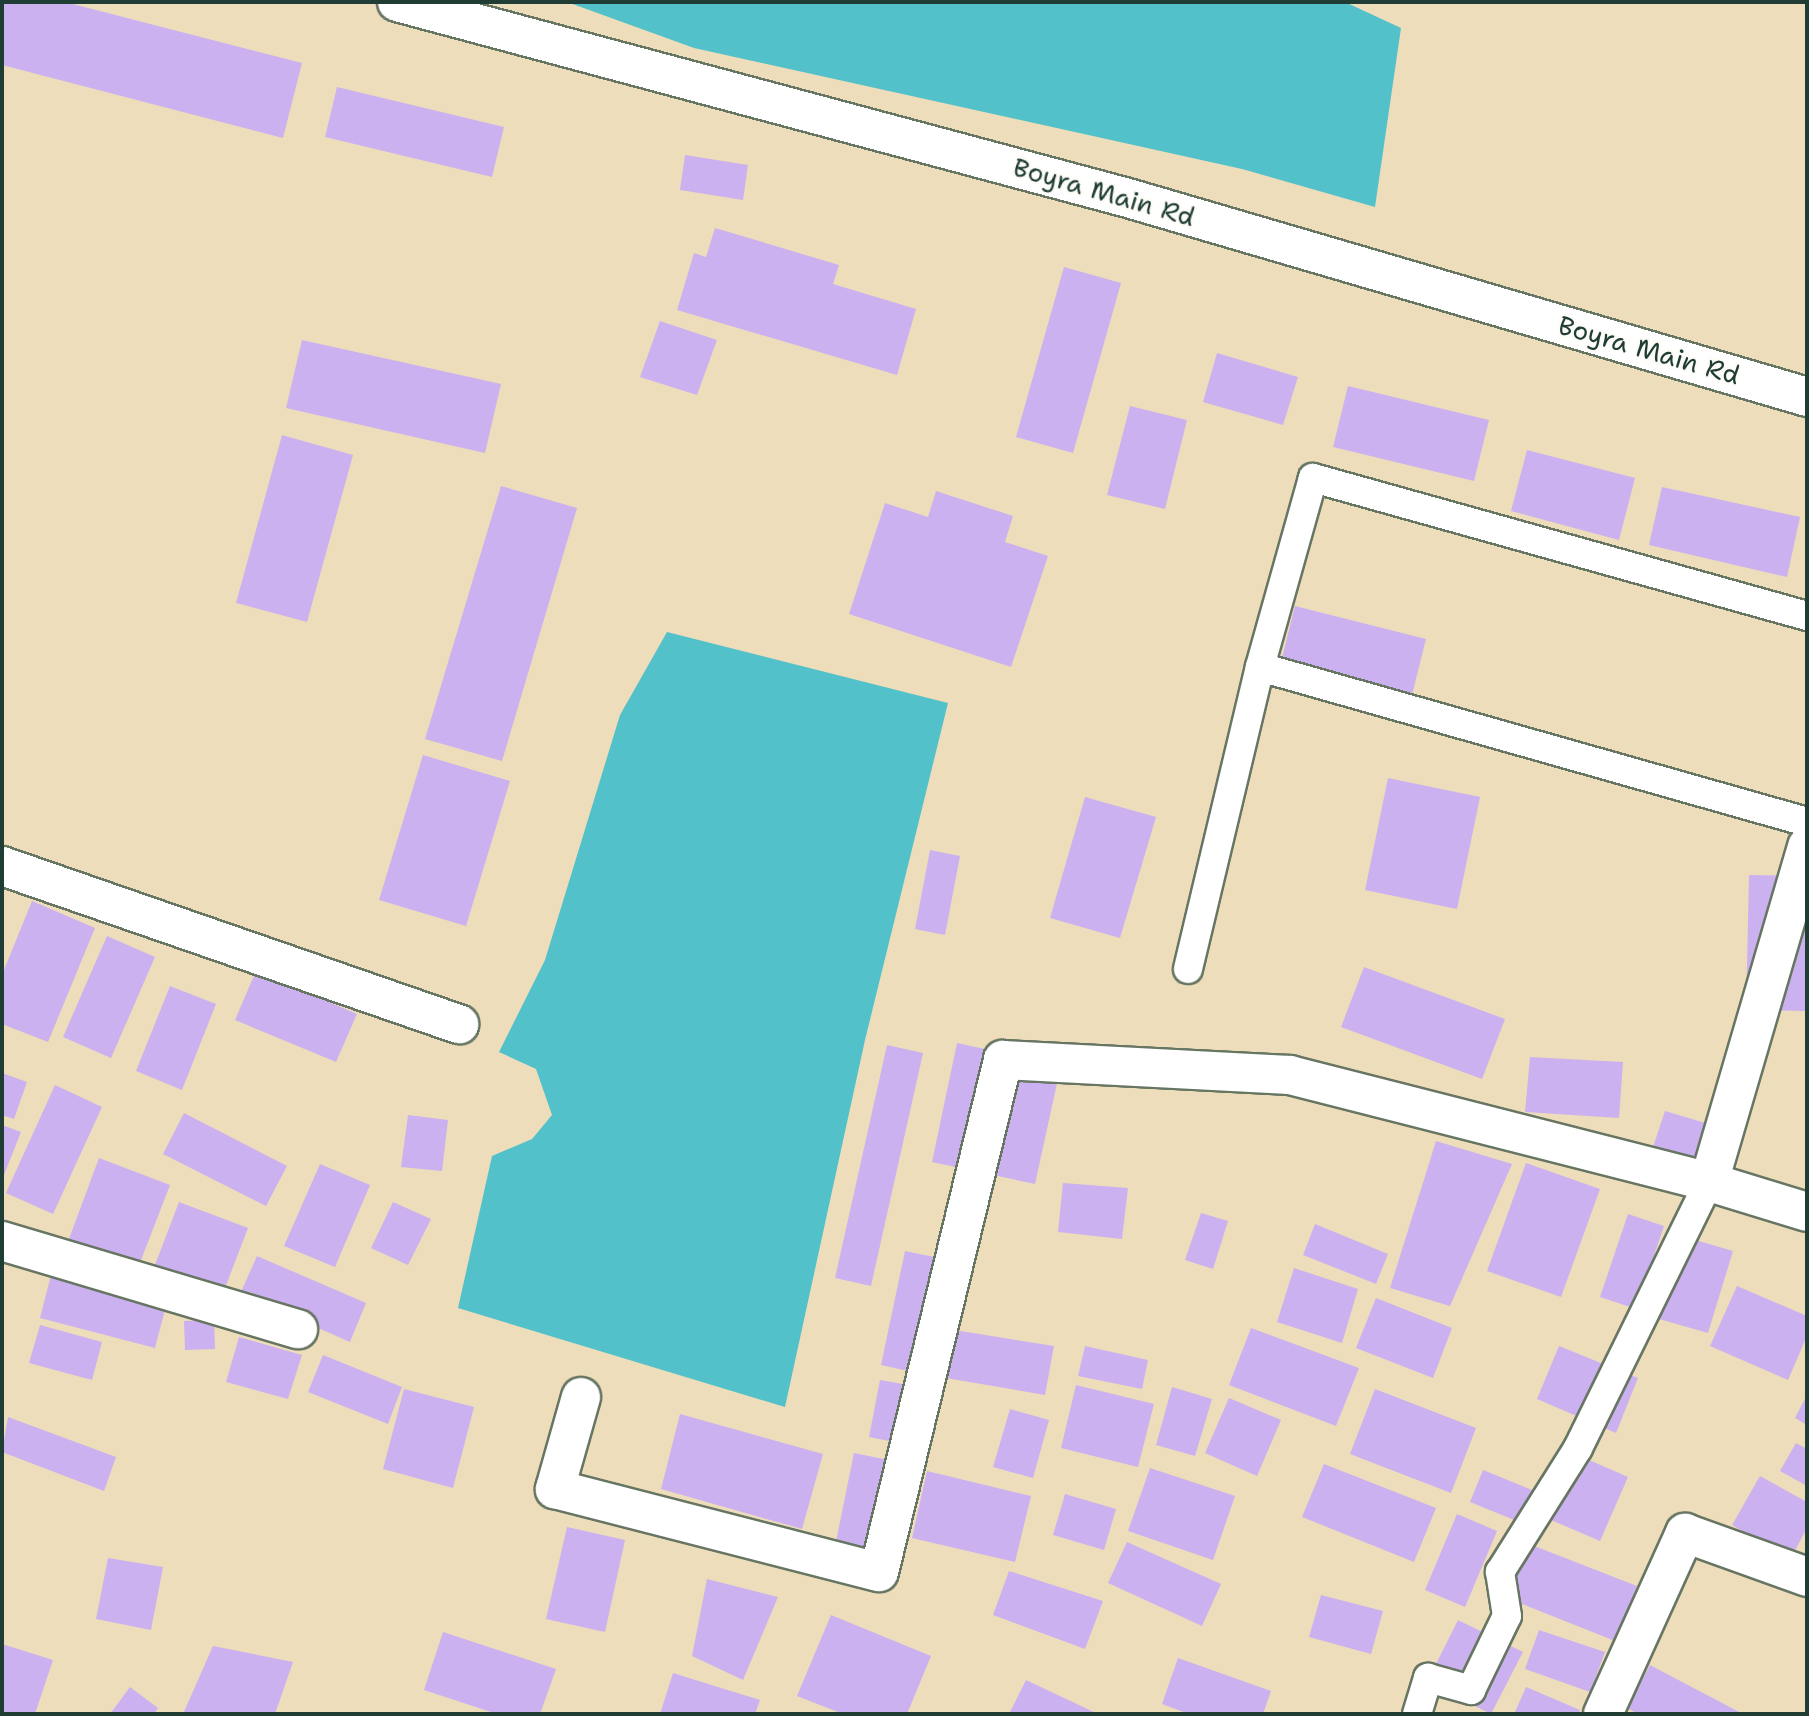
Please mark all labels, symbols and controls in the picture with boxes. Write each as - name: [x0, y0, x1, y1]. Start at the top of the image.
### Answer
- street label: Boyra Main Rd: [1010, 151, 1198, 233]
- street label: Boyra Main Rd: [1555, 309, 1743, 391]

